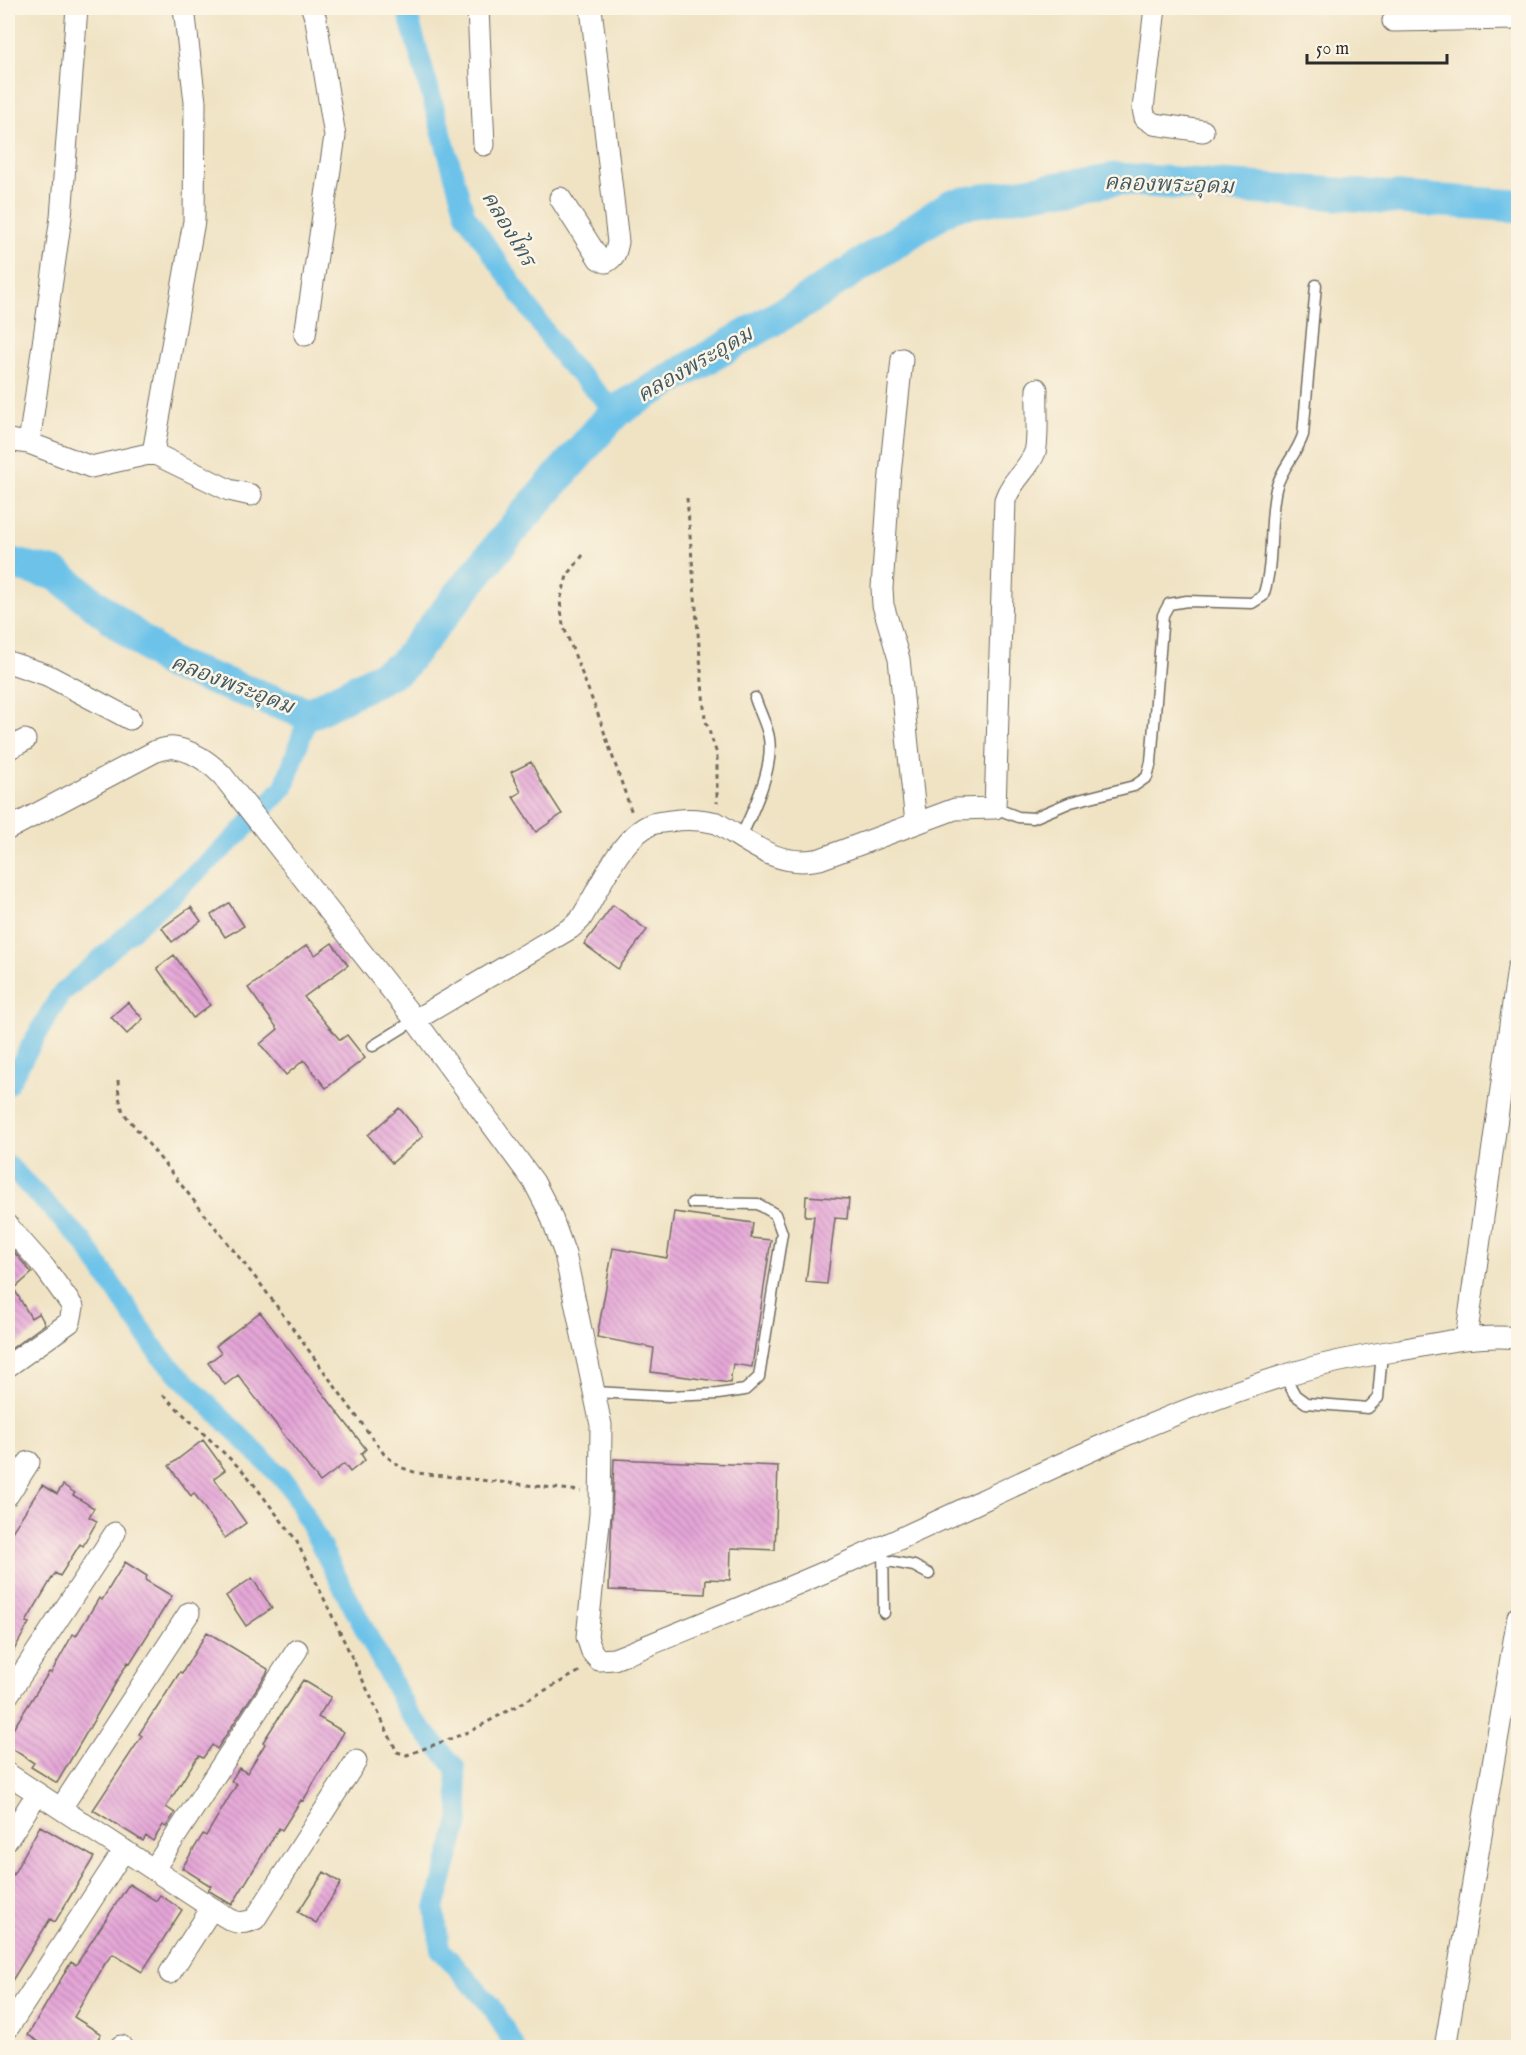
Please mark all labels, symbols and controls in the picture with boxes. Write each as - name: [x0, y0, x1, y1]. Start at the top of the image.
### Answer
- scale bar: [1307, 27, 1446, 65]
- text: 50 m: [1316, 38, 1349, 61]
- water label: คลองพระอุดม: [1104, 169, 1236, 201]
- water label: คลองไทร: [474, 184, 545, 274]
- water label: คลองพระอุดม: [632, 320, 759, 410]
- water label: คลองพระอุดม: [167, 649, 299, 722]

